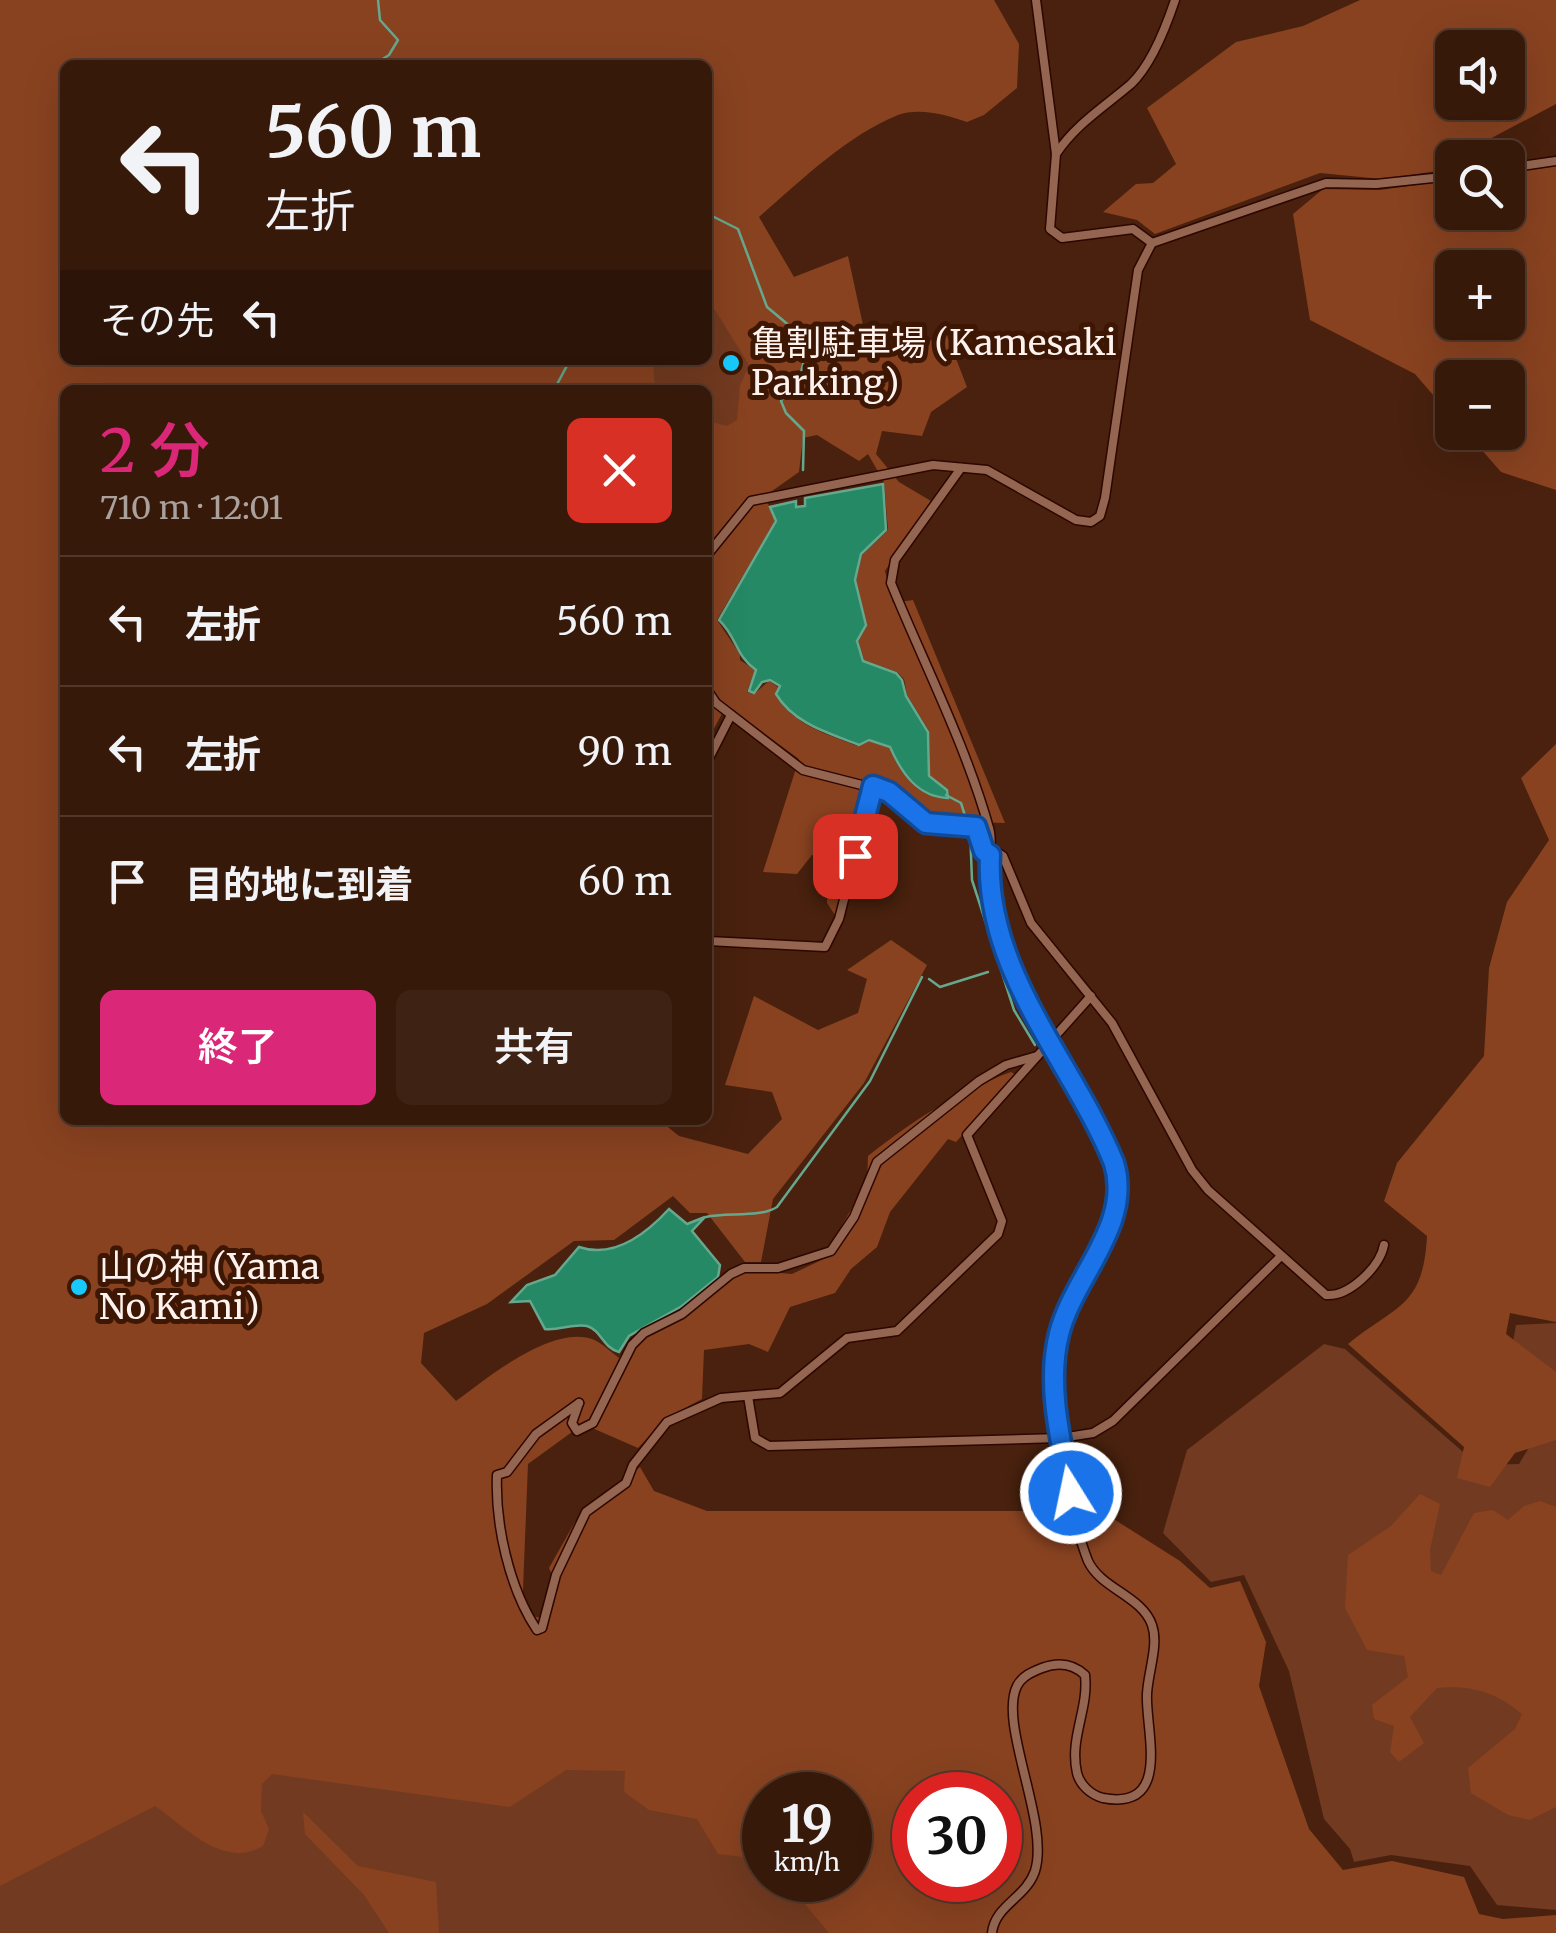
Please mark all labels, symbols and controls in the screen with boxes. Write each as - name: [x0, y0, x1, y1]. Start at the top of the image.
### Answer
- map controls: [1435, 30, 1525, 450]
- button: sound: [1435, 30, 1525, 120]
- text: 560 m: [265, 88, 481, 176]
- icon: left: [100, 100, 230, 230]
- button: search: [1435, 140, 1525, 230]
- text: 左折: [265, 183, 355, 239]
- button: +: [1435, 250, 1525, 340]
- icon: left: [234, 290, 289, 345]
- text: その先: [100, 297, 214, 344]
- place label: 亀割駐車場 (Kamesaki Parking): [751, 321, 1117, 405]
- marker: 亀割駐車場 (Kamesaki Parking): [720, 352, 742, 374]
- button: −: [1435, 360, 1525, 450]
- text: 2 分: [100, 413, 210, 488]
- button: close: [567, 418, 672, 523]
- text: 710 m · 12:01: [100, 488, 283, 528]
- icon: left: [100, 594, 155, 649]
- text: 560 m: [556, 598, 672, 645]
- text: 左折: [185, 601, 261, 648]
- icon: left: [100, 724, 155, 779]
- text: 90 m: [578, 728, 672, 775]
- text: 左折: [185, 731, 261, 778]
- pin: [813, 814, 898, 899]
- icon: arrive: [828, 829, 883, 884]
- icon: arrive: [100, 854, 155, 909]
- text: 60 m: [578, 858, 672, 905]
- text: 目的地に到着: [185, 861, 413, 908]
- button: 終了: [100, 990, 376, 1105]
- button: 共有: [396, 990, 672, 1105]
- place label: 山の神 (Yama No Kami): [99, 1245, 320, 1329]
- marker: 山の神 (Yama No Kami): [68, 1276, 90, 1298]
- position arrow: [1019, 1441, 1123, 1545]
- speed limit sign: 30: [892, 1772, 1022, 1902]
- text: 19: [781, 1793, 833, 1856]
- text: km/h: [774, 1846, 840, 1878]

